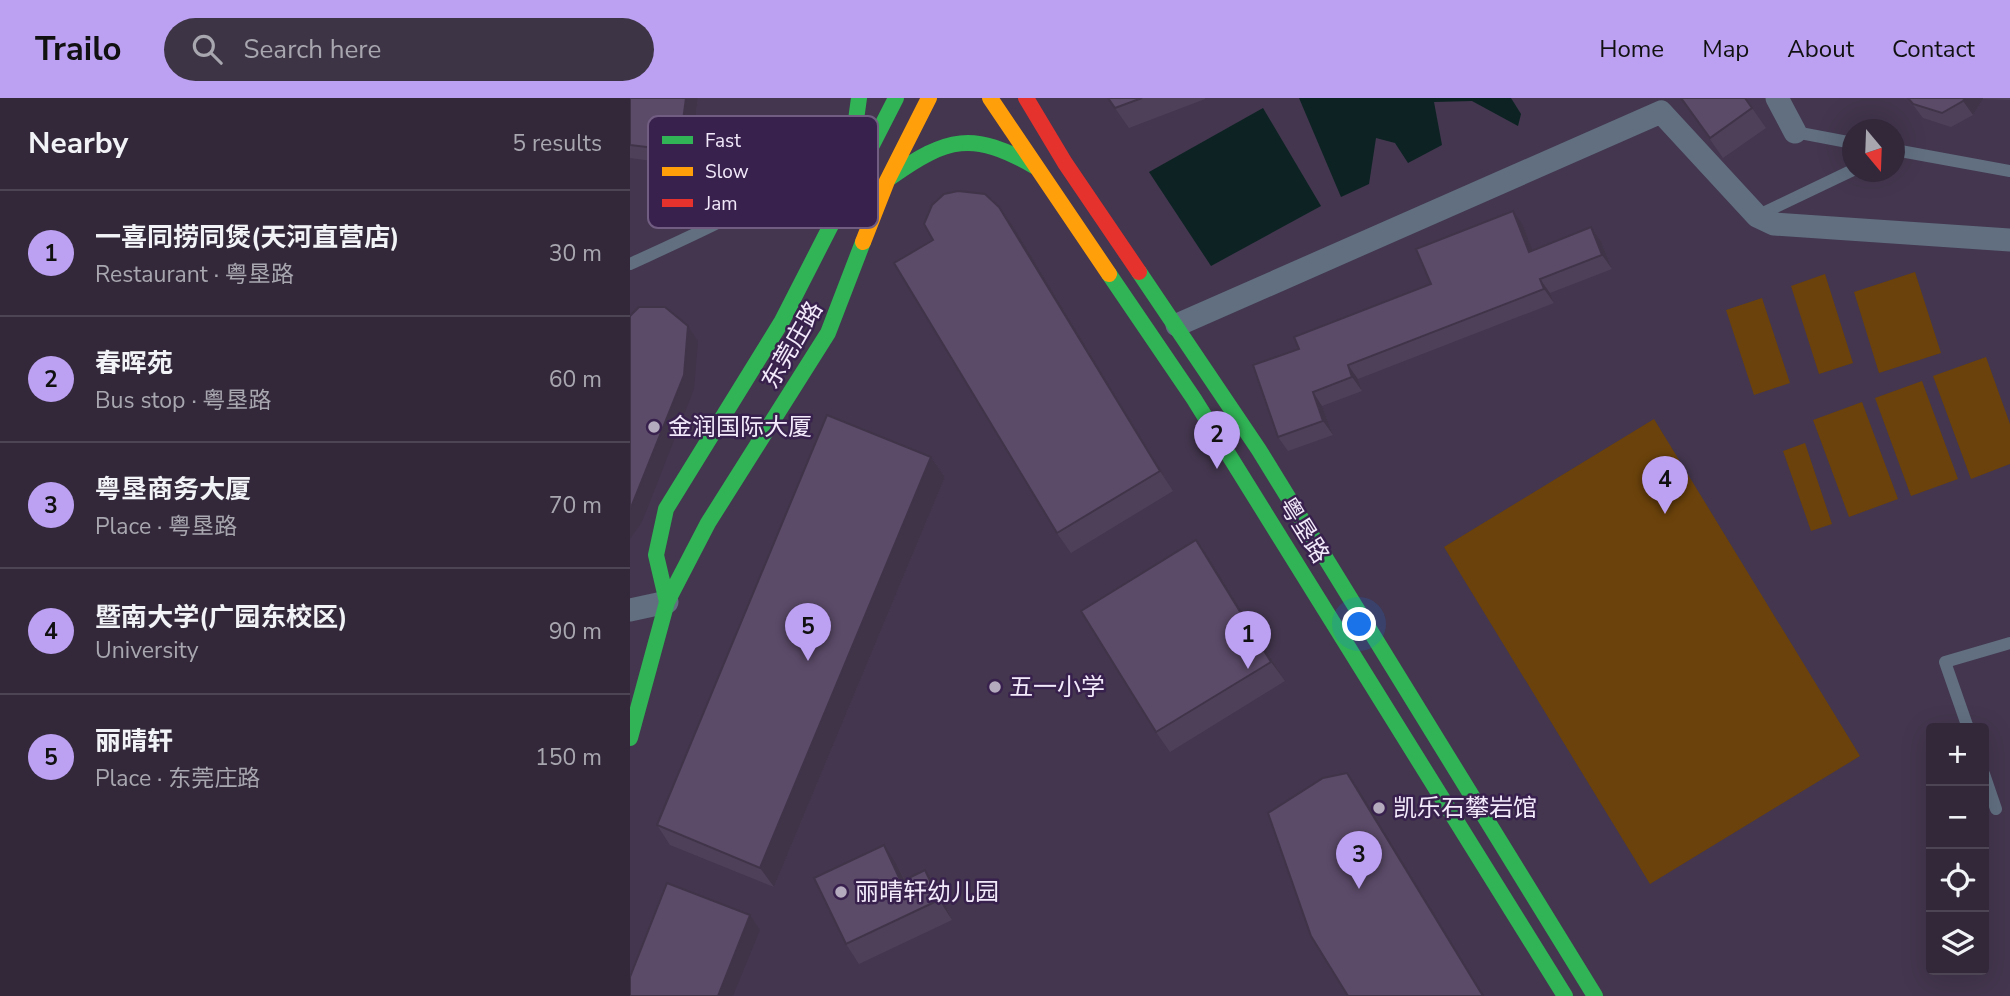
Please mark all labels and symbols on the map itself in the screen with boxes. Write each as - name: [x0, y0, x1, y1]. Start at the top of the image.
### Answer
- legend: [648, 116, 878, 228]
- north arrow: [1842, 119, 1905, 182]
- text: Fast: [705, 128, 741, 154]
- text: Slow: [705, 159, 749, 185]
- text: Jam: [704, 191, 738, 217]
- street label: 东莞庄路: [754, 295, 830, 395]
- place label: 金润国际大厦: [668, 411, 812, 443]
- pin: 2: [1194, 411, 1240, 469]
- marker: 金润国际大厦: [646, 419, 662, 435]
- pin: 4: [1642, 456, 1688, 514]
- street label: 粤垦路: [1271, 491, 1337, 569]
- pin: 5: [785, 603, 831, 661]
- your location: [1342, 607, 1376, 641]
- pin: 1: [1225, 611, 1271, 669]
- place label: 五一小学: [1009, 671, 1105, 703]
- marker: 五一小学: [987, 679, 1003, 695]
- place label: 凯乐石攀岩馆: [1393, 792, 1537, 824]
- marker: 凯乐石攀岩馆: [1371, 800, 1387, 816]
- pin: 3: [1336, 831, 1382, 889]
- place label: 丽晴轩幼儿园: [855, 876, 999, 908]
- marker: 丽晴轩幼儿园: [833, 884, 849, 900]

